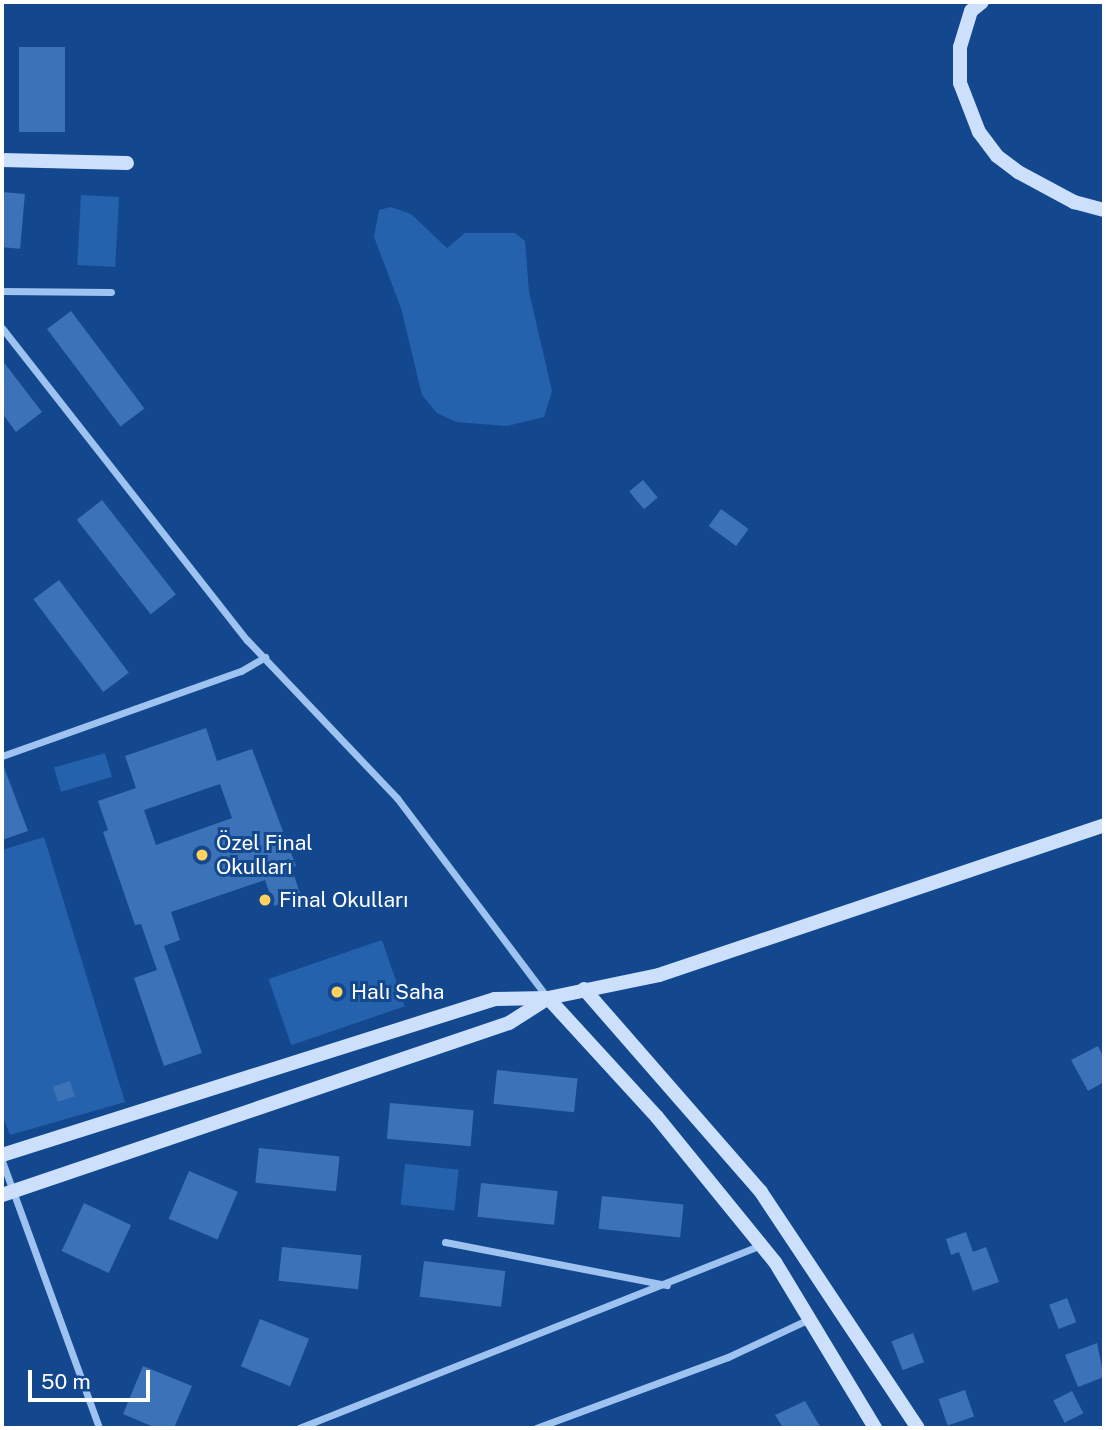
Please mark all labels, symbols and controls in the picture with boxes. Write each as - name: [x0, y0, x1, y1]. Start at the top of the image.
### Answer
- place label: Özel Final Okulları: [216, 830, 313, 880]
- marker: Özel Final Okulları: [194, 847, 210, 863]
- place label: Final Okulları: [279, 887, 408, 913]
- marker: Final Okulları: [257, 892, 273, 908]
- place label: Halı Saha: [351, 979, 444, 1005]
- marker: Halı Saha: [329, 984, 345, 1000]
- scale bar: [32, 1356, 154, 1400]
- text: 50 m: [41, 1369, 91, 1394]

